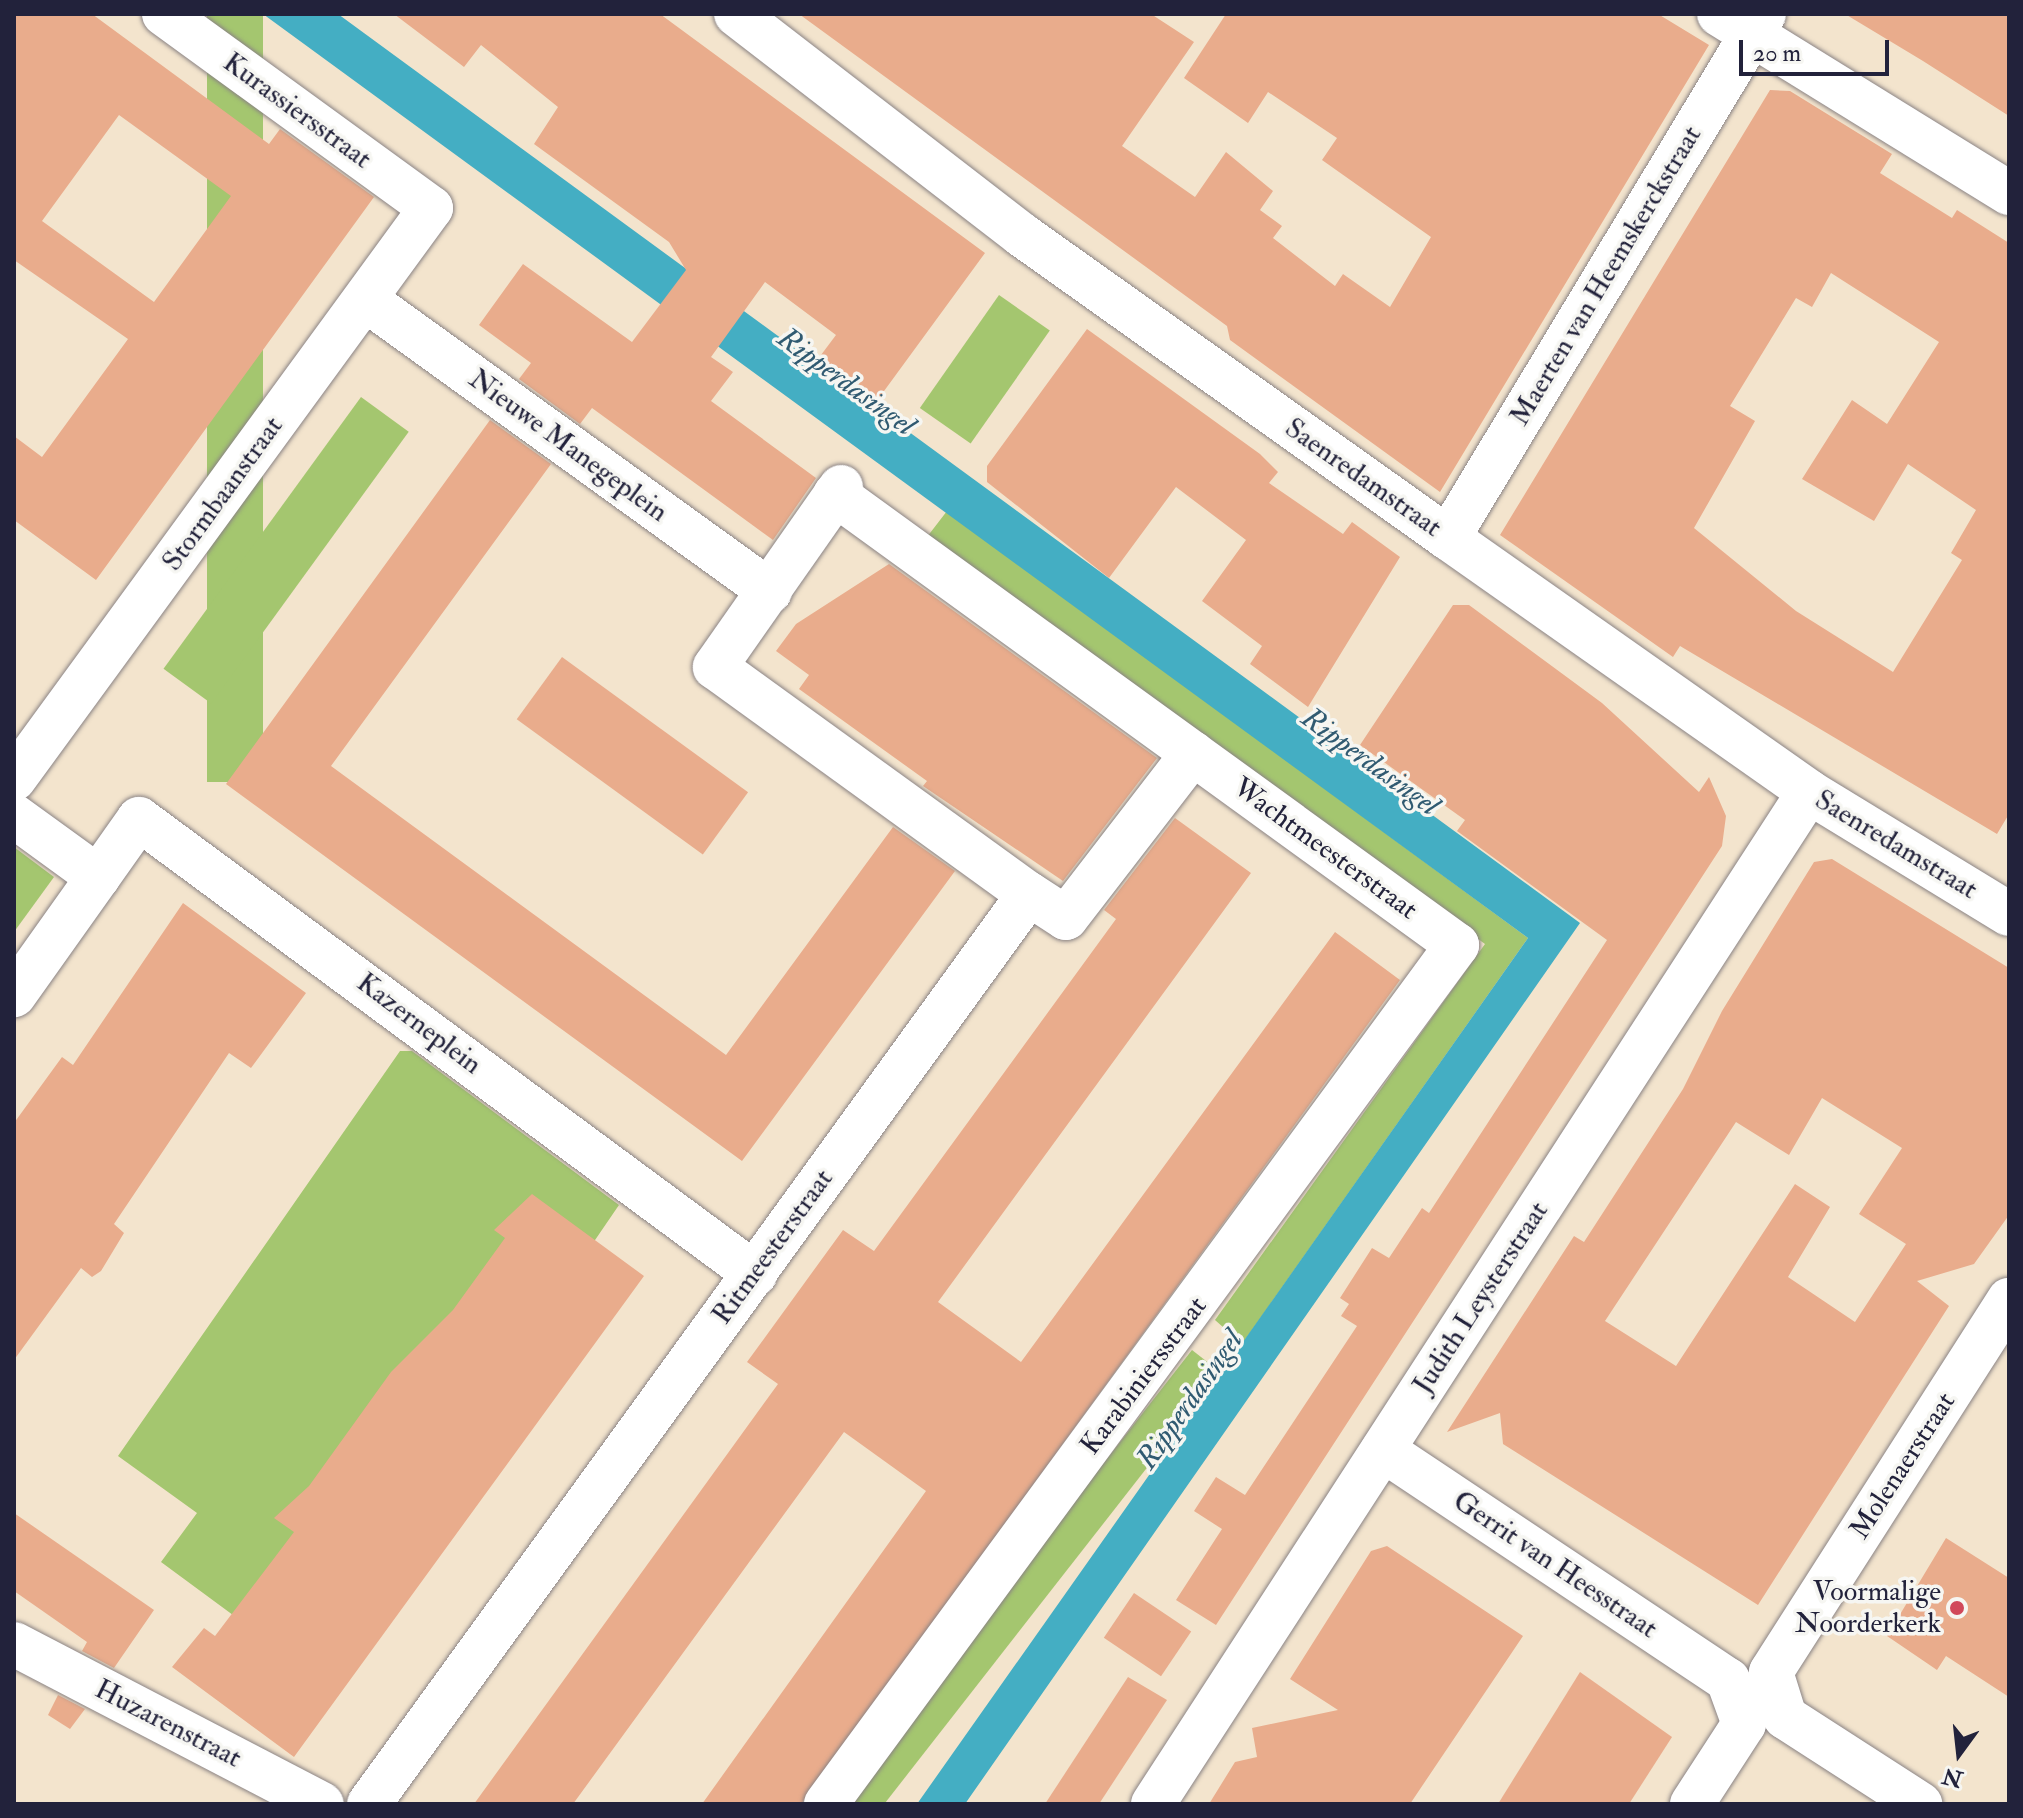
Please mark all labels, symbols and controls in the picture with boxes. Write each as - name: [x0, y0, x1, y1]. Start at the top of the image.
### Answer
- scale bar: [1743, 24, 1893, 74]
- text: 20 m: [1753, 38, 1801, 69]
- street label: Kurassiersstraat: [216, 46, 378, 176]
- street label: Maerten van Heemskerckstraat: [1503, 120, 1709, 432]
- water label: Ripperdasingel: [770, 320, 922, 444]
- street label: Nieuwe Manegeplein: [462, 363, 674, 529]
- street label: Stormbaanstraat: [156, 410, 290, 578]
- street label: Saenredamstraat: [1278, 412, 1448, 544]
- water label: Ripperdasingel: [1294, 700, 1446, 824]
- street label: Wachtmeesterstraat: [1226, 771, 1424, 927]
- street label: Saenredamstraat: [1809, 783, 1983, 907]
- street label: Kazerneplein: [350, 966, 488, 1082]
- street label: Ritmeesterstraat: [705, 1163, 841, 1331]
- street label: Judith Leysterstraat: [1406, 1196, 1556, 1400]
- street label: Karabiniersstraat: [1074, 1290, 1214, 1462]
- water label: Ripperdasingel: [1129, 1324, 1251, 1476]
- street label: Molenaerstraat: [1843, 1386, 1963, 1546]
- street label: Gerrit van Heesstraat: [1447, 1484, 1663, 1646]
- place label: Voormalige Noorderkerk: [1795, 1575, 1941, 1641]
- marker: Voormalige Noorderkerk: [1948, 1599, 1966, 1617]
- street label: Huzarenstraat: [89, 1673, 247, 1775]
- north arrow: [1919, 1714, 1999, 1794]
- text: N: [1940, 1761, 1966, 1793]

